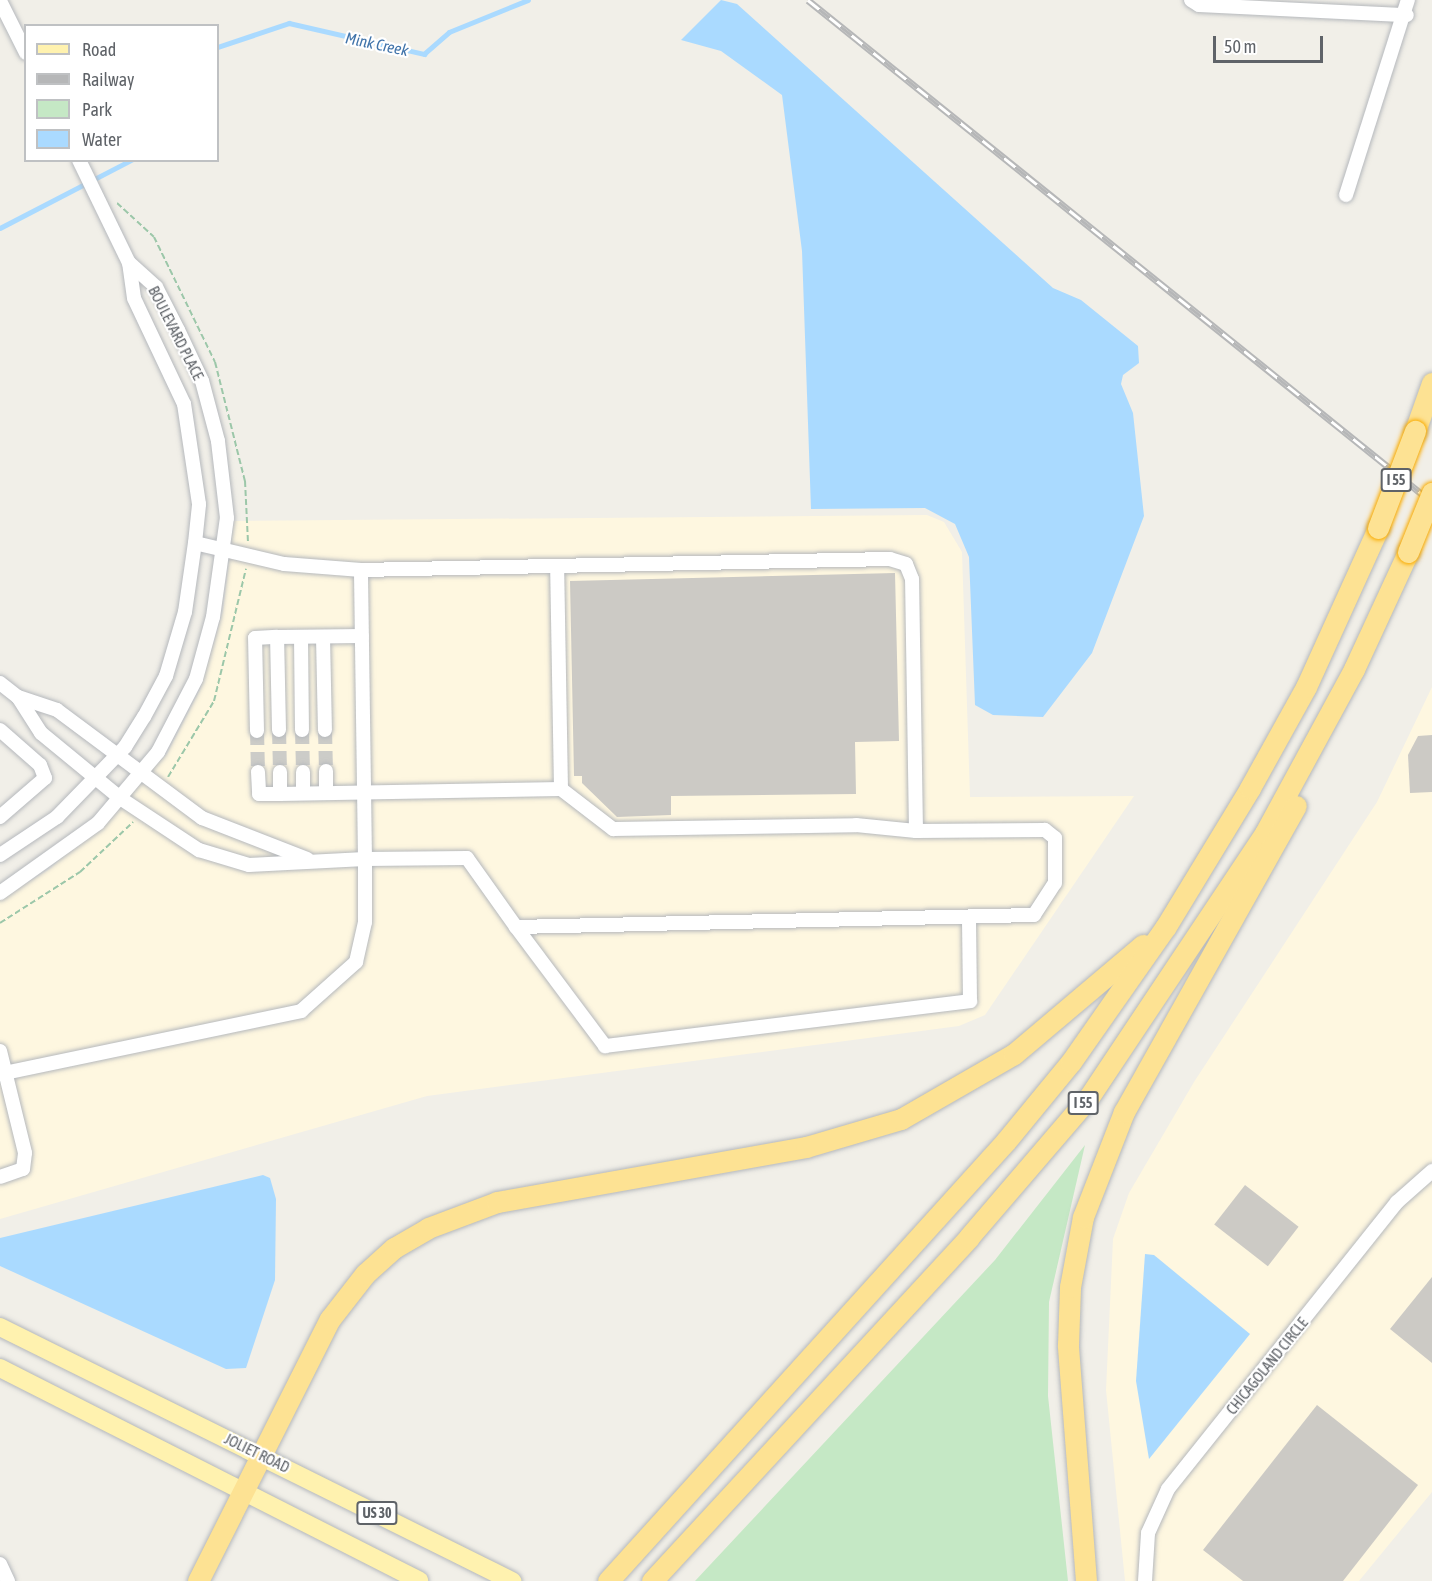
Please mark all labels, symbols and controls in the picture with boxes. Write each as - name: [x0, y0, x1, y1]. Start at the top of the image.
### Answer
- legend: [24, 24, 219, 162]
- scale bar: [1216, 24, 1326, 62]
- water label: Mink Creek: [344, 28, 410, 60]
- text: 50 m: [1224, 36, 1256, 57]
- text: Road: [82, 39, 116, 60]
- text: Railway: [82, 69, 134, 90]
- text: Park: [82, 99, 112, 120]
- text: Water: [82, 129, 121, 150]
- street label: BOULEVARD PLACE: [145, 283, 207, 383]
- road number: I 55: [1380, 469, 1412, 491]
- road number: I 55: [1066, 1092, 1100, 1114]
- street label: CHICAGOLAND CIRCLE: [1222, 1314, 1312, 1418]
- street label: JOLIET ROAD: [222, 1430, 292, 1476]
- road number: US 30: [356, 1502, 398, 1524]

